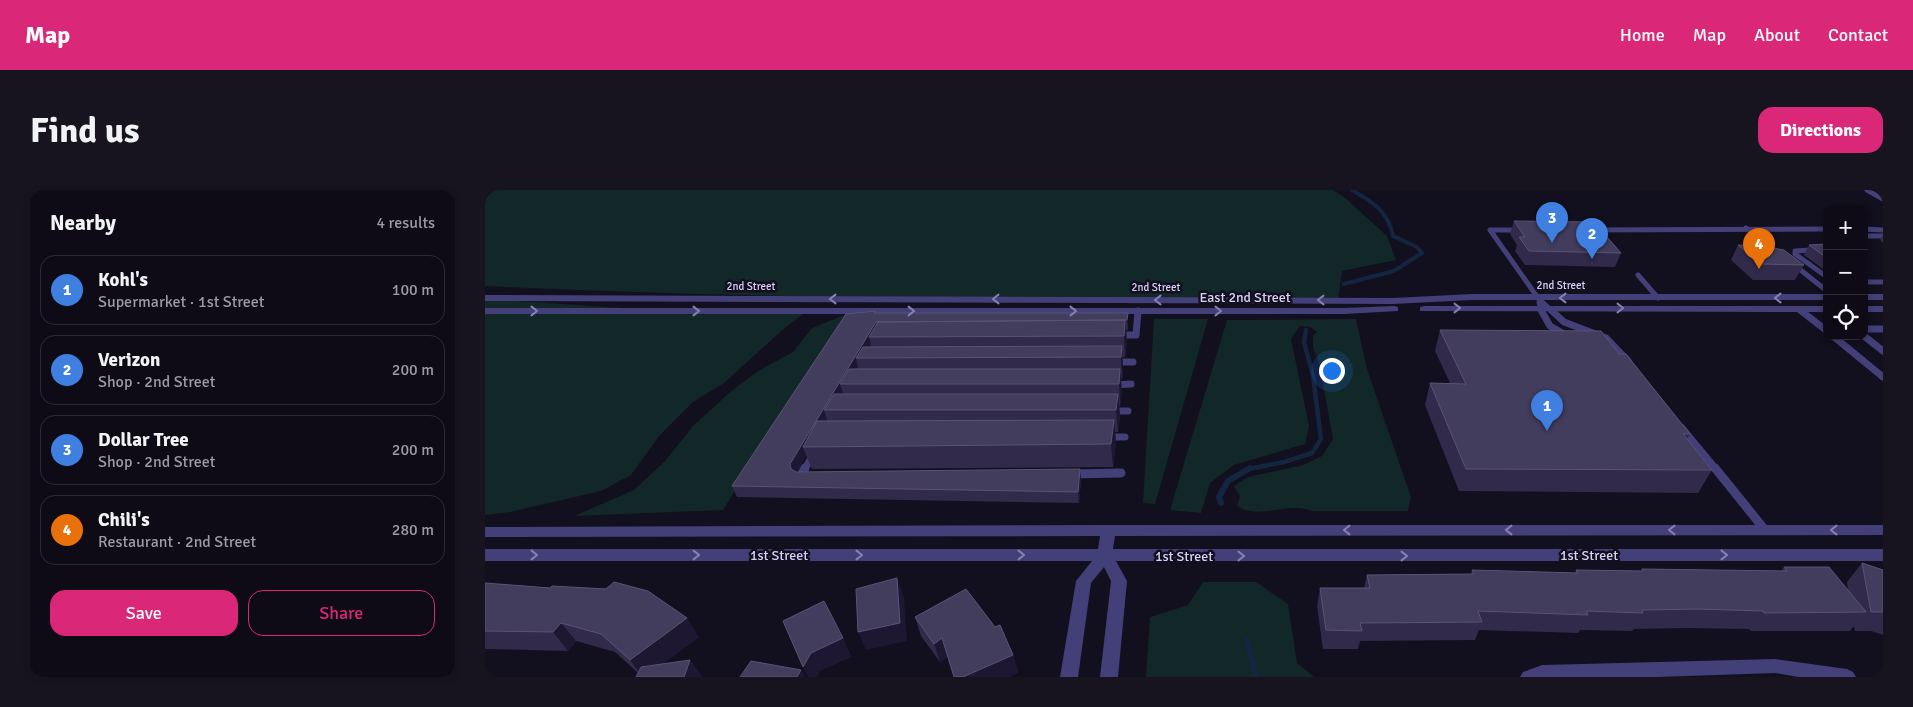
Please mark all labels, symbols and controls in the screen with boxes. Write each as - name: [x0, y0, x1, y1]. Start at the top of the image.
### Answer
- text: Map: [25, 20, 70, 50]
- text: Home: [1620, 24, 1665, 46]
- text: Map: [1693, 24, 1726, 46]
- text: About: [1754, 24, 1800, 46]
- text: Contact: [1828, 24, 1888, 46]
- button: Directions: [1758, 107, 1883, 153]
- text: Find us: [30, 109, 140, 152]
- pin: 3: [1536, 202, 1568, 243]
- map controls: [1823, 205, 1868, 340]
- button: +: [1823, 205, 1868, 250]
- text: Nearby: [50, 210, 116, 236]
- text: 4 results: [376, 213, 435, 233]
- pin: 2: [1576, 218, 1608, 259]
- pin: 4: [1743, 228, 1775, 269]
- button: −: [1823, 250, 1868, 295]
- text: Kohl's: [98, 268, 148, 292]
- street label: 2nd Street: [1537, 279, 1586, 292]
- text: 1: [63, 280, 71, 300]
- text: 100 m: [392, 280, 434, 300]
- street label: 2nd Street: [727, 280, 776, 293]
- street label: 2nd Street: [1132, 281, 1181, 294]
- street label: East 2nd Street: [1199, 289, 1291, 306]
- text: Supermarket · 1st Street: [98, 292, 264, 312]
- one-way arrow: [1559, 293, 1566, 303]
- one-way arrow: [1774, 293, 1782, 303]
- one-way arrow: [829, 294, 836, 304]
- one-way arrow: [991, 294, 999, 304]
- one-way arrow: [1154, 295, 1162, 305]
- one-way arrow: [1316, 295, 1324, 306]
- button: locate: [1823, 295, 1868, 340]
- one-way arrow: [1454, 303, 1461, 313]
- one-way arrow: [1616, 303, 1624, 314]
- one-way arrow: [530, 306, 538, 316]
- one-way arrow: [692, 306, 700, 316]
- one-way arrow: [907, 306, 915, 316]
- one-way arrow: [1070, 306, 1077, 316]
- one-way arrow: [1215, 306, 1223, 316]
- text: Verizon: [98, 348, 160, 372]
- your location: [1319, 358, 1345, 384]
- text: 2: [63, 360, 71, 380]
- text: 200 m: [392, 360, 434, 380]
- text: Shop · 2nd Street: [98, 372, 215, 392]
- pin: 1: [1531, 390, 1563, 431]
- text: Dollar Tree: [98, 428, 189, 452]
- text: 3: [63, 440, 71, 460]
- text: 200 m: [392, 440, 434, 460]
- text: Shop · 2nd Street: [98, 452, 215, 472]
- text: Chili's: [98, 508, 150, 532]
- text: 4: [63, 520, 71, 540]
- text: 280 m: [392, 520, 434, 540]
- one-way arrow: [1343, 525, 1350, 535]
- one-way arrow: [1505, 525, 1513, 535]
- one-way arrow: [1668, 525, 1676, 535]
- one-way arrow: [1830, 525, 1838, 535]
- text: Restaurant · 2nd Street: [98, 532, 256, 552]
- street label: 1st Street: [750, 547, 808, 564]
- street label: 1st Street: [1560, 547, 1618, 564]
- street label: 1st Street: [1155, 548, 1213, 565]
- one-way arrow: [530, 550, 538, 560]
- one-way arrow: [692, 550, 700, 560]
- one-way arrow: [855, 550, 863, 560]
- one-way arrow: [1018, 550, 1026, 560]
- one-way arrow: [1720, 550, 1728, 560]
- one-way arrow: [1238, 551, 1246, 561]
- one-way arrow: [1400, 551, 1408, 561]
- button: Save: [50, 590, 238, 636]
- button: Share: [248, 590, 435, 636]

